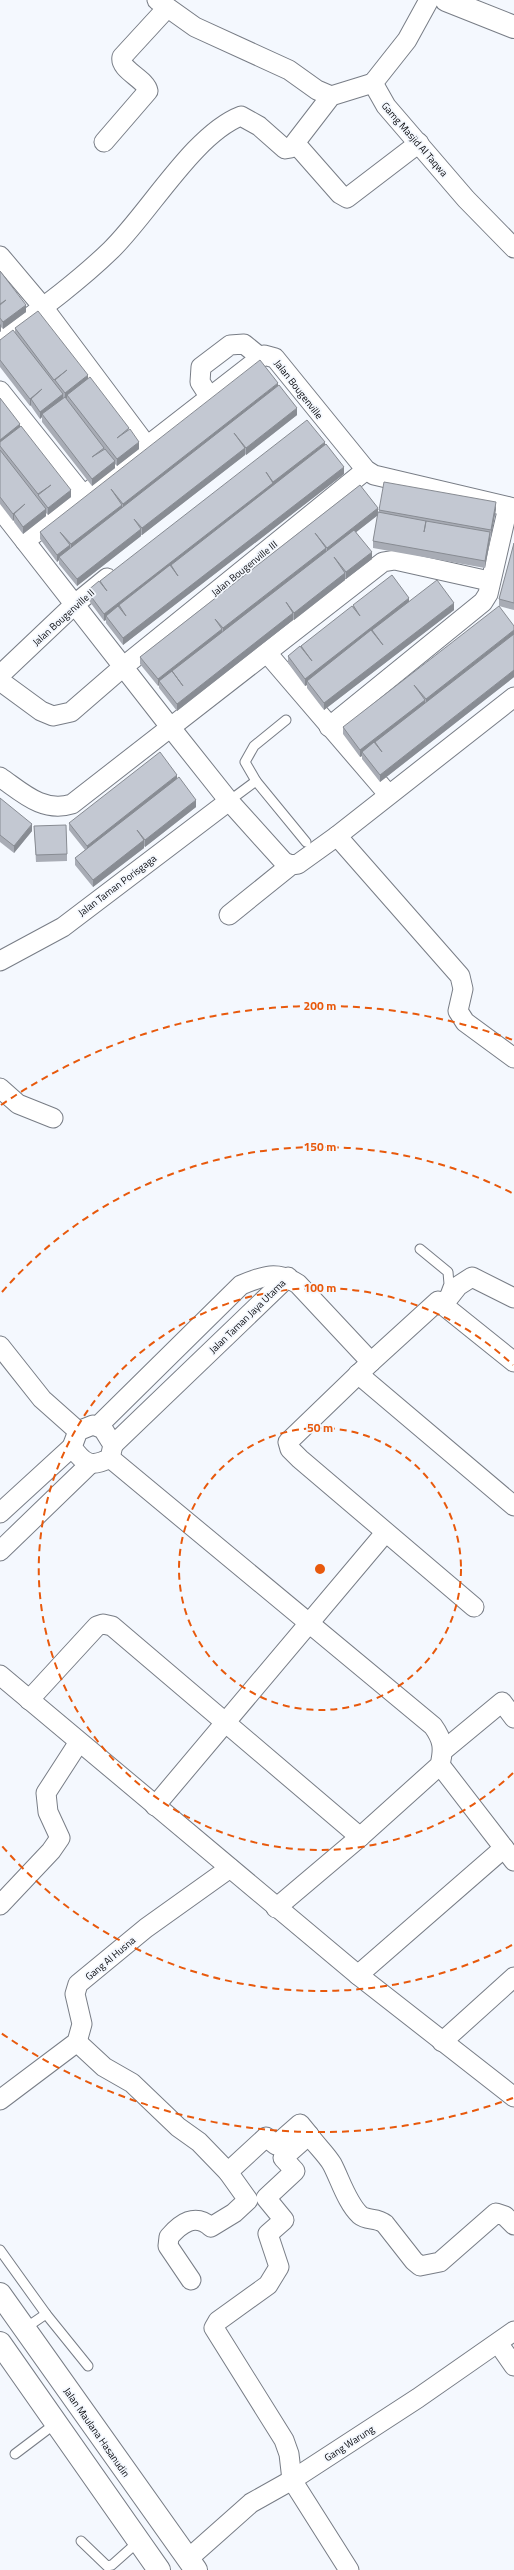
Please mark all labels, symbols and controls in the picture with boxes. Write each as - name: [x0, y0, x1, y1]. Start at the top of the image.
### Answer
- street label: Gamg Masjid Al Taqwa: [378, 99, 451, 180]
- street label: Jalan Bougenville: [271, 356, 327, 422]
- street label: Jalan Bougenville III: [208, 537, 281, 600]
- street label: Jalan Bougenville II: [29, 585, 98, 649]
- street label: Jalan Taman Porisgaga: [75, 851, 160, 920]
- text: 200 m: [304, 996, 336, 1015]
- text: 150 m: [304, 1137, 336, 1156]
- street label: Jalan Taman Jaya Utama: [206, 1276, 289, 1357]
- text: 100 m: [304, 1278, 336, 1297]
- text: 50 m: [307, 1418, 333, 1437]
- centre of rings: [313, 1562, 327, 1576]
- street label: Gang Al Husna: [82, 1933, 139, 1984]
- street label: Jalan Maulana Hasanudin: [60, 2384, 133, 2480]
- street label: Gang Warung: [321, 2422, 377, 2465]

